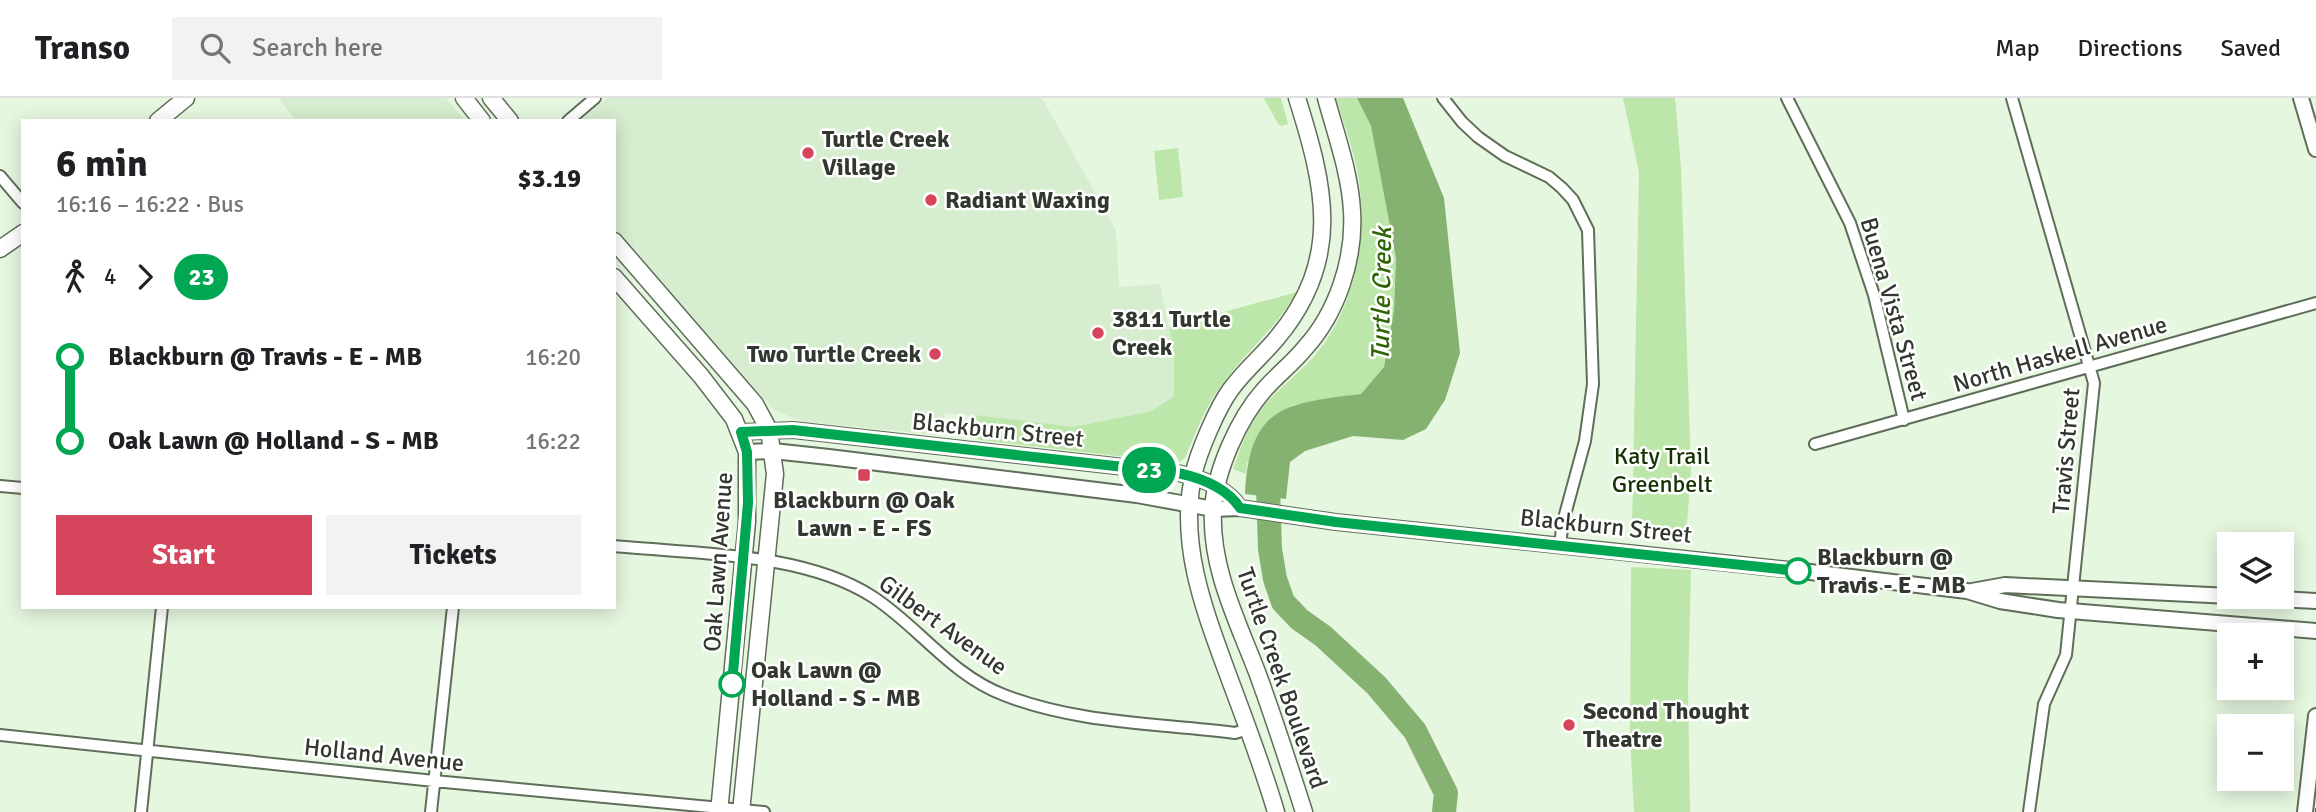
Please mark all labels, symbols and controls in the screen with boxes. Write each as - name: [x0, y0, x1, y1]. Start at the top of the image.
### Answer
- search box: [172, 17, 662, 80]
- text: Transo: [35, 28, 130, 69]
- icon: search: [196, 29, 234, 67]
- text: Search here: [252, 32, 383, 64]
- text: Map: [1995, 33, 2040, 63]
- text: Directions: [2078, 33, 2183, 63]
- text: Saved: [2221, 33, 2281, 63]
- place label: Turtle Creek Village: [822, 124, 950, 182]
- text: 6 min: [56, 140, 148, 187]
- marker: Turtle Creek Village: [800, 145, 816, 161]
- text: $3.19: [517, 163, 581, 195]
- place label: Radiant Waxing: [945, 185, 1110, 215]
- text: 16:16 – 16:22 · Bus: [56, 190, 244, 219]
- marker: Radiant Waxing: [923, 192, 939, 208]
- street label: Buena Vista Street: [1853, 214, 1935, 404]
- water label: Turtle Creek: [1365, 225, 1399, 361]
- icon: walk: [56, 258, 94, 296]
- icon: forward: [126, 258, 164, 296]
- text: 4: [104, 262, 116, 291]
- text: 23: [188, 262, 214, 292]
- place label: 3811 Turtle Creek: [1112, 304, 1231, 362]
- street label: North Haskell Avenue: [1949, 309, 2171, 399]
- marker: 3811 Turtle Creek: [1090, 325, 1106, 341]
- place label: Two Turtle Creek: [747, 339, 921, 369]
- text: Blackburn @ Travis - E - MB: [108, 341, 422, 373]
- text: 16:20: [525, 343, 581, 372]
- marker: Two Turtle Creek: [927, 346, 943, 362]
- street label: Travis Street: [2046, 387, 2086, 515]
- street label: Blackburn Street: [911, 406, 1085, 454]
- text: Oak Lawn @ Holland - S - MB: [108, 425, 439, 457]
- text: 16:22: [525, 427, 581, 456]
- park label: Katy Trail Greenbelt: [1612, 441, 1712, 499]
- line badge: 23: [1118, 447, 1180, 493]
- text: 23: [1136, 455, 1162, 485]
- marker: Blackburn @ Oak Lawn - E - FS: [856, 467, 872, 483]
- street label: Oak Lawn Avenue: [697, 471, 739, 653]
- place label: Blackburn @ Oak Lawn - E - FS: [773, 485, 955, 543]
- street label: Blackburn Street: [1519, 502, 1693, 550]
- button: Start: [56, 515, 312, 595]
- button: Tickets: [326, 515, 581, 595]
- map controls: [2217, 532, 2294, 791]
- button: layers: [2217, 532, 2294, 609]
- place label: Blackburn @ Travis - E - MB: [1817, 542, 1966, 600]
- marker: Blackburn @ Travis - E - MB: [1785, 558, 1811, 584]
- street label: Turtle Creek Boulevard: [1230, 563, 1334, 793]
- street label: Gilbert Avenue: [873, 568, 1013, 682]
- button: +: [2217, 623, 2294, 700]
- place label: Oak Lawn @ Holland - S - MB: [751, 655, 921, 713]
- marker: Oak Lawn @ Holland - S - MB: [719, 671, 745, 697]
- place label: Second Thought Theatre: [1583, 696, 1749, 754]
- button: −: [2217, 714, 2294, 791]
- marker: Second Thought Theatre: [1561, 717, 1577, 733]
- street label: Holland Avenue: [302, 732, 466, 778]

